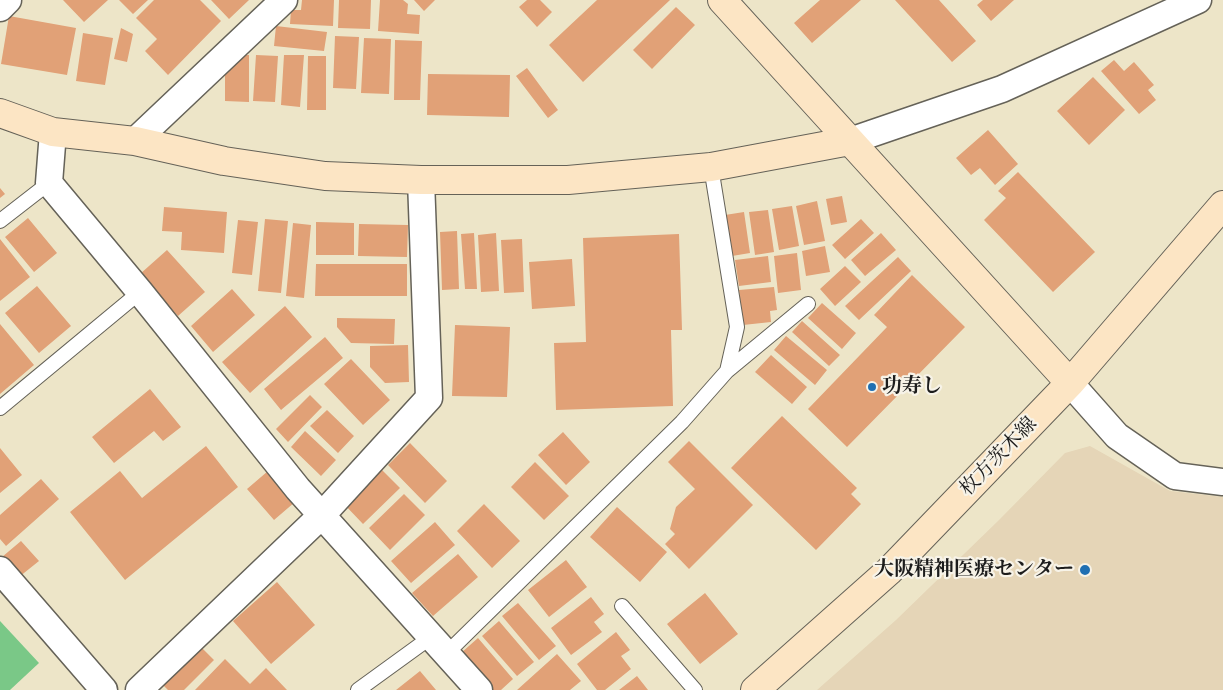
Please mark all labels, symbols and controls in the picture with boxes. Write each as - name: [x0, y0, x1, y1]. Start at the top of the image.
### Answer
- place label: 功寿し: [882, 375, 942, 399]
- marker: 功寿し: [866, 381, 878, 393]
- street label: 枚方茨木線: [956, 413, 1042, 501]
- place label: 大阪精神医療センター: [874, 558, 1074, 582]
- marker: 大阪精神医療センター: [1078, 563, 1092, 577]

